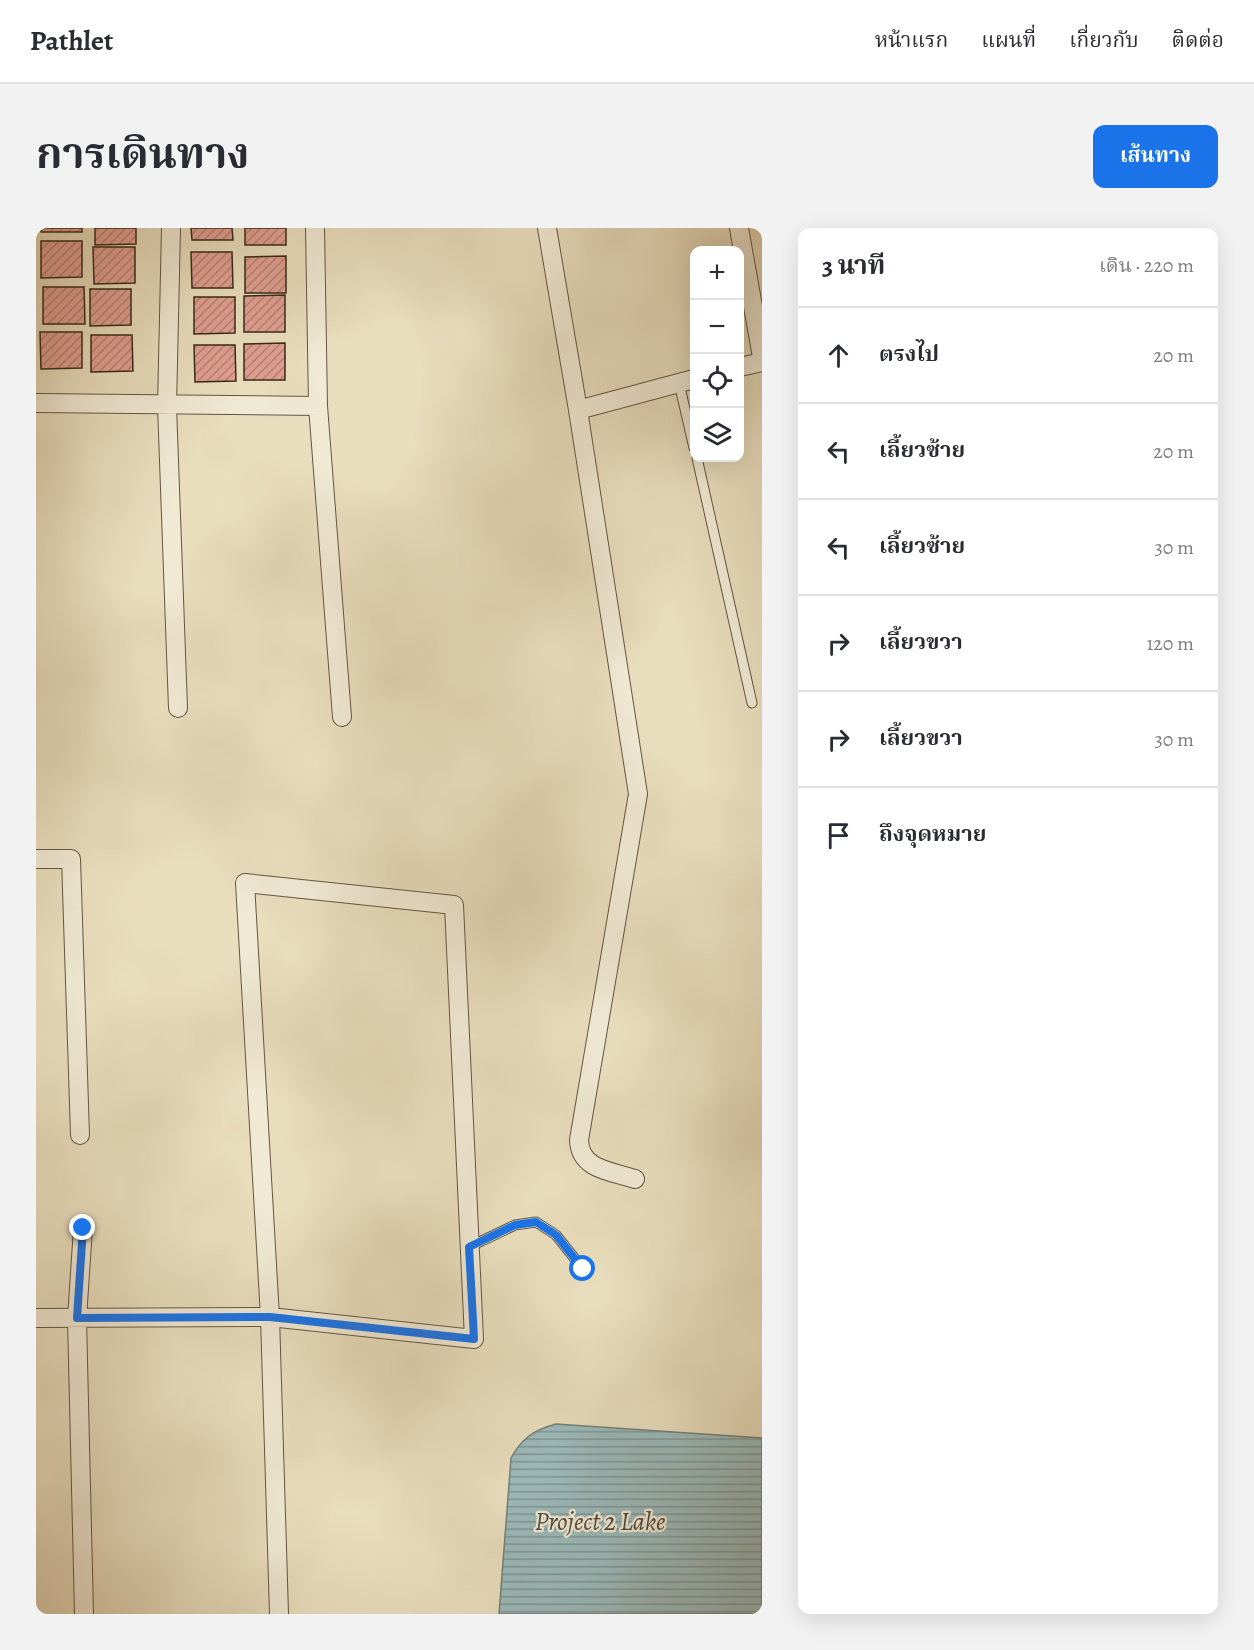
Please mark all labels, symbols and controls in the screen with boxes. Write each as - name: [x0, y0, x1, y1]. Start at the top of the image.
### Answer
- text: Pathlet: [30, 22, 113, 60]
- text: หน้าแรก: [875, 26, 948, 54]
- text: แผนที่: [981, 26, 1036, 54]
- text: เกี่ยวกับ: [1069, 26, 1139, 54]
- text: ติดต่อ: [1172, 26, 1224, 54]
- text: การเดินทาง: [36, 125, 249, 182]
- button: เส้นทาง: [1093, 125, 1218, 188]
- map controls: [690, 246, 744, 462]
- button: +: [690, 246, 744, 300]
- text: 3 นาที: [822, 248, 885, 283]
- text: เดิน · 220 m: [1099, 252, 1194, 279]
- button: −: [690, 300, 744, 354]
- icon: ahead: [822, 339, 855, 372]
- text: ตรงไป: [879, 339, 939, 369]
- text: 20 m: [1153, 342, 1194, 369]
- button: locate: [690, 354, 744, 408]
- button: layers: [690, 408, 744, 462]
- icon: left: [822, 435, 855, 468]
- text: เลี้ยวซ้าย: [879, 435, 965, 465]
- text: 20 m: [1153, 438, 1194, 465]
- icon: left: [822, 531, 855, 564]
- text: เลี้ยวซ้าย: [879, 531, 965, 561]
- text: 30 m: [1154, 534, 1194, 561]
- icon: right: [822, 627, 855, 660]
- text: เลี้ยวขวา: [879, 627, 963, 657]
- text: 120 m: [1146, 630, 1194, 657]
- icon: right: [822, 723, 855, 756]
- text: เลี้ยวขวา: [879, 723, 963, 753]
- text: 30 m: [1154, 726, 1194, 753]
- icon: arrive: [822, 819, 855, 852]
- text: ถึงจุดหมาย: [879, 819, 986, 849]
- route end: [69, 1214, 95, 1240]
- route start: [569, 1255, 595, 1281]
- water label: Project 2 Lake: [535, 1504, 665, 1539]

